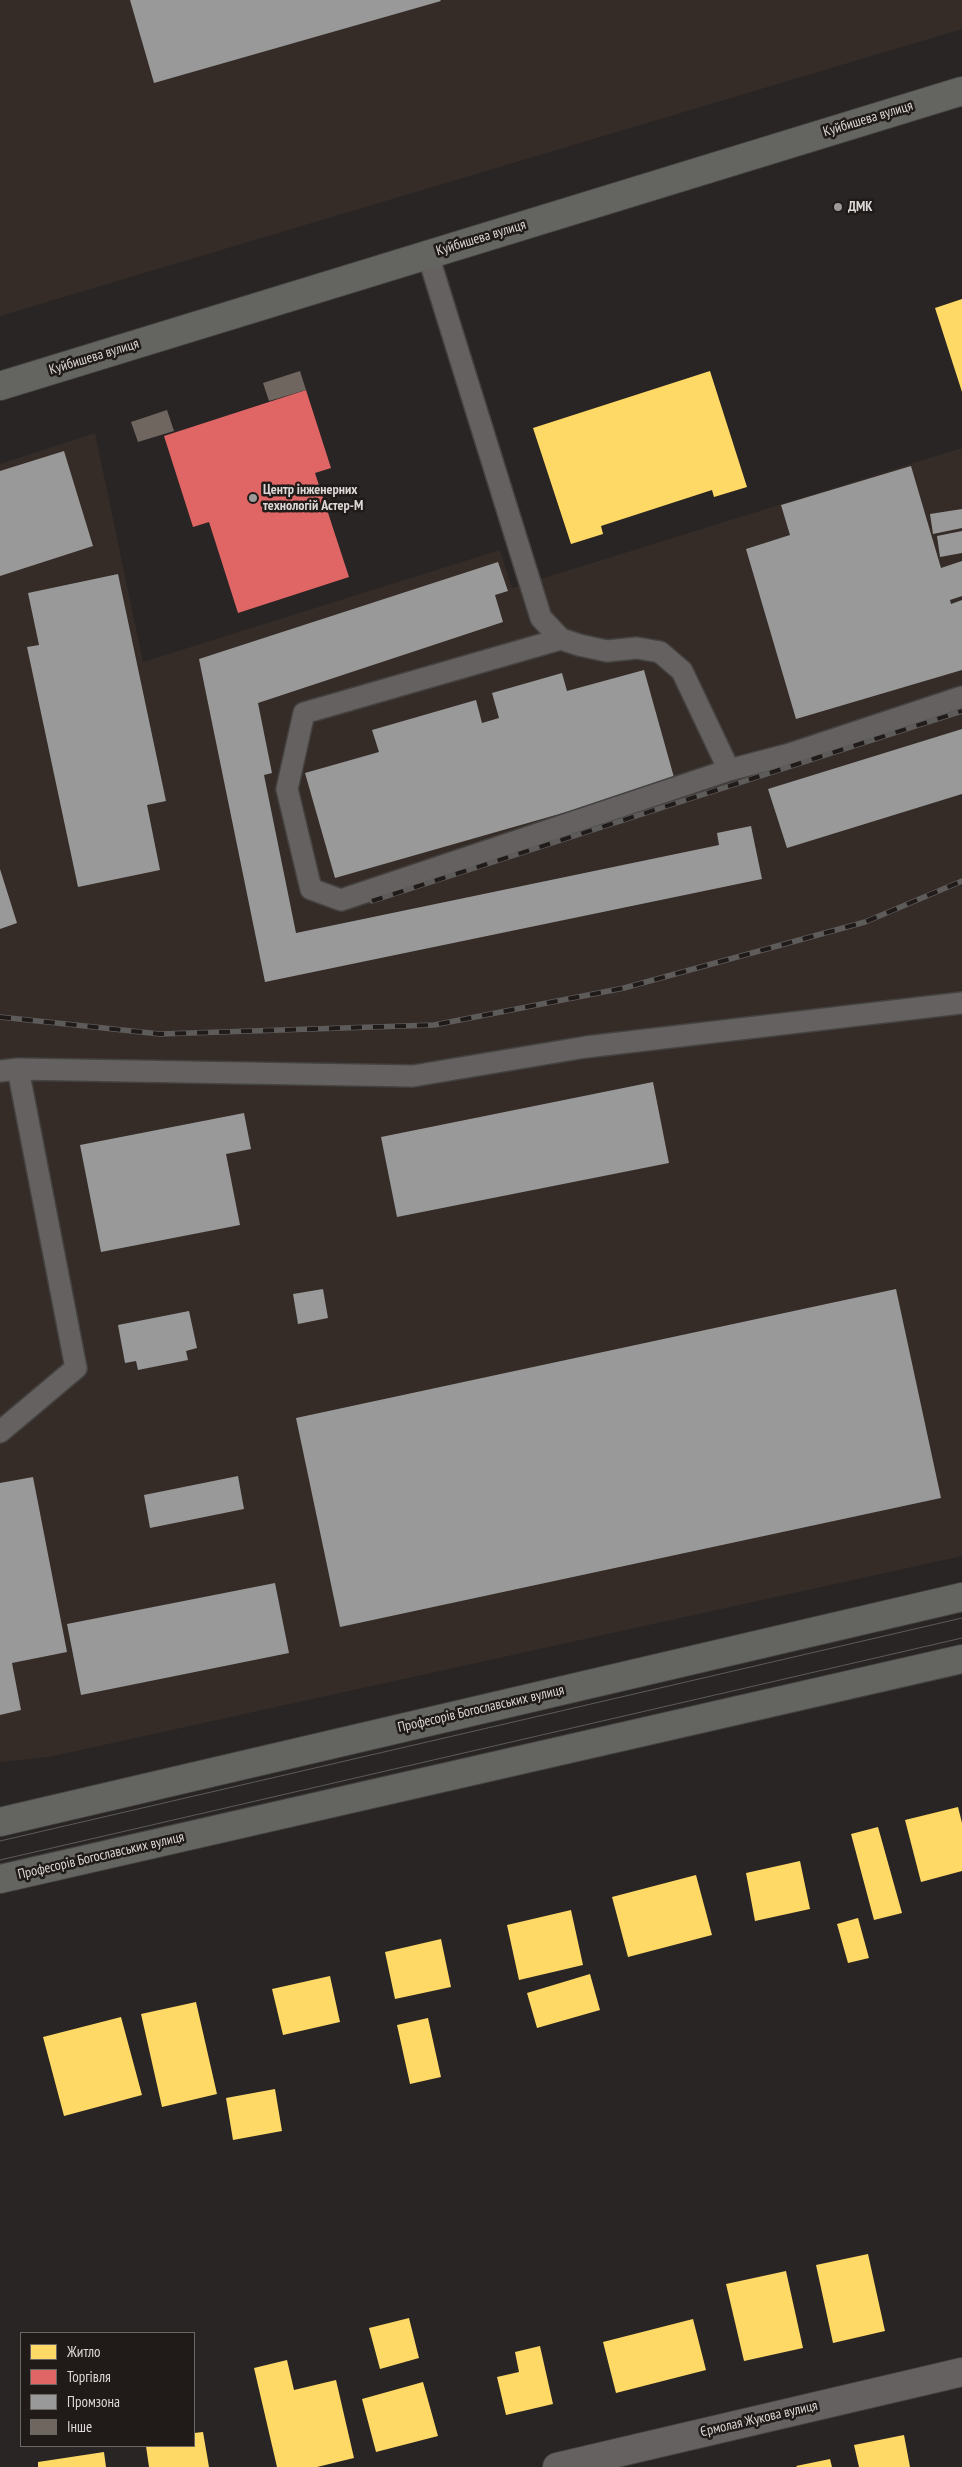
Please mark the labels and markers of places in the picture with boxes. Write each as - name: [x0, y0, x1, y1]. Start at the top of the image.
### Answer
- place label: ДМК: [848, 199, 873, 215]
- marker: ДМК: [832, 201, 844, 213]
- place label: Центр інженерних технологій Астер-М: [263, 482, 363, 514]
- marker: Центр інженерних технологій Астер-М: [247, 492, 259, 504]

